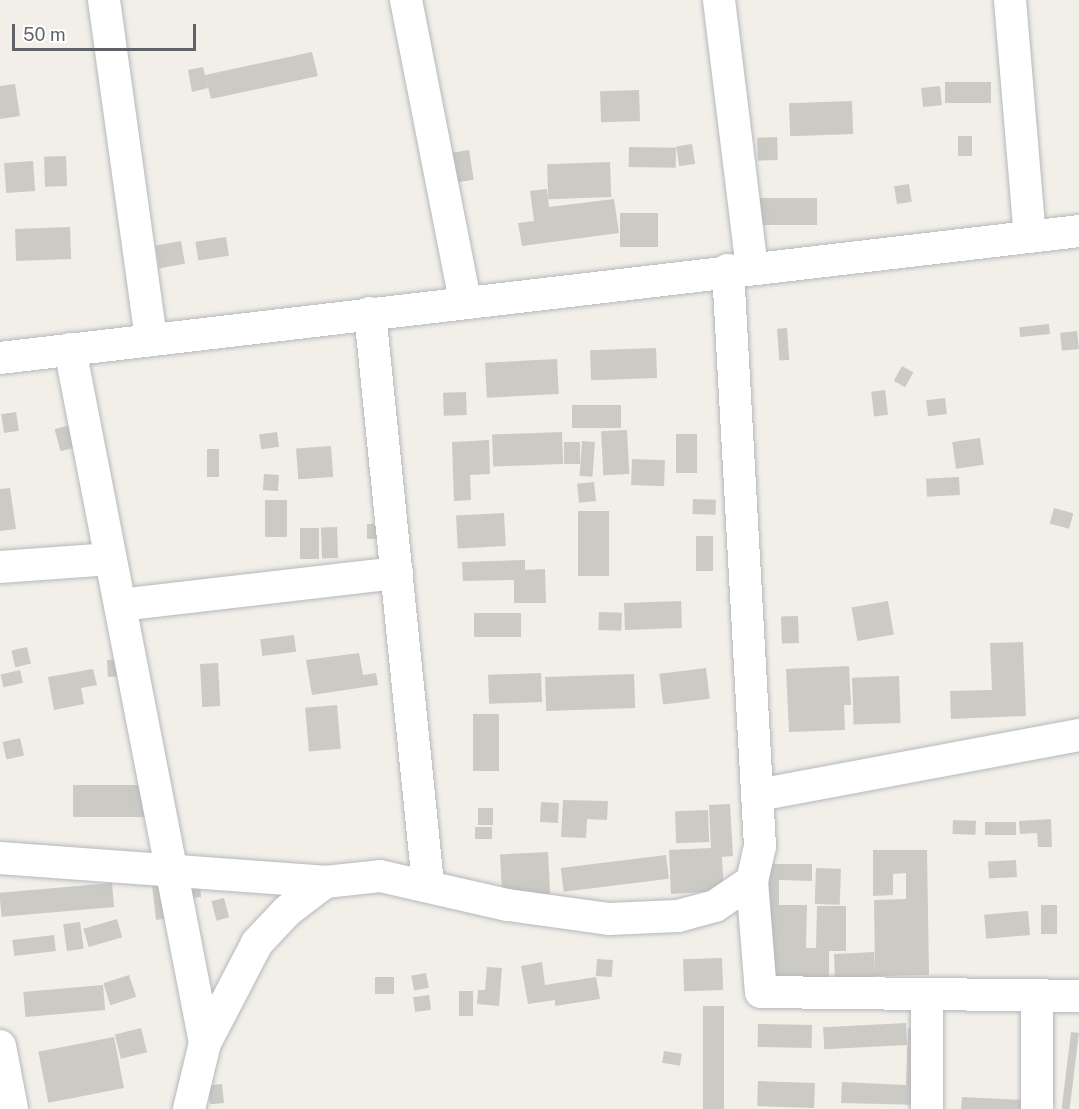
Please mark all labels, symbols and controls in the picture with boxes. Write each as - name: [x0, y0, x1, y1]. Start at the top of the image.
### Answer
- scale bar: [15, 12, 200, 50]
- text: 50 m: [23, 24, 66, 45]

